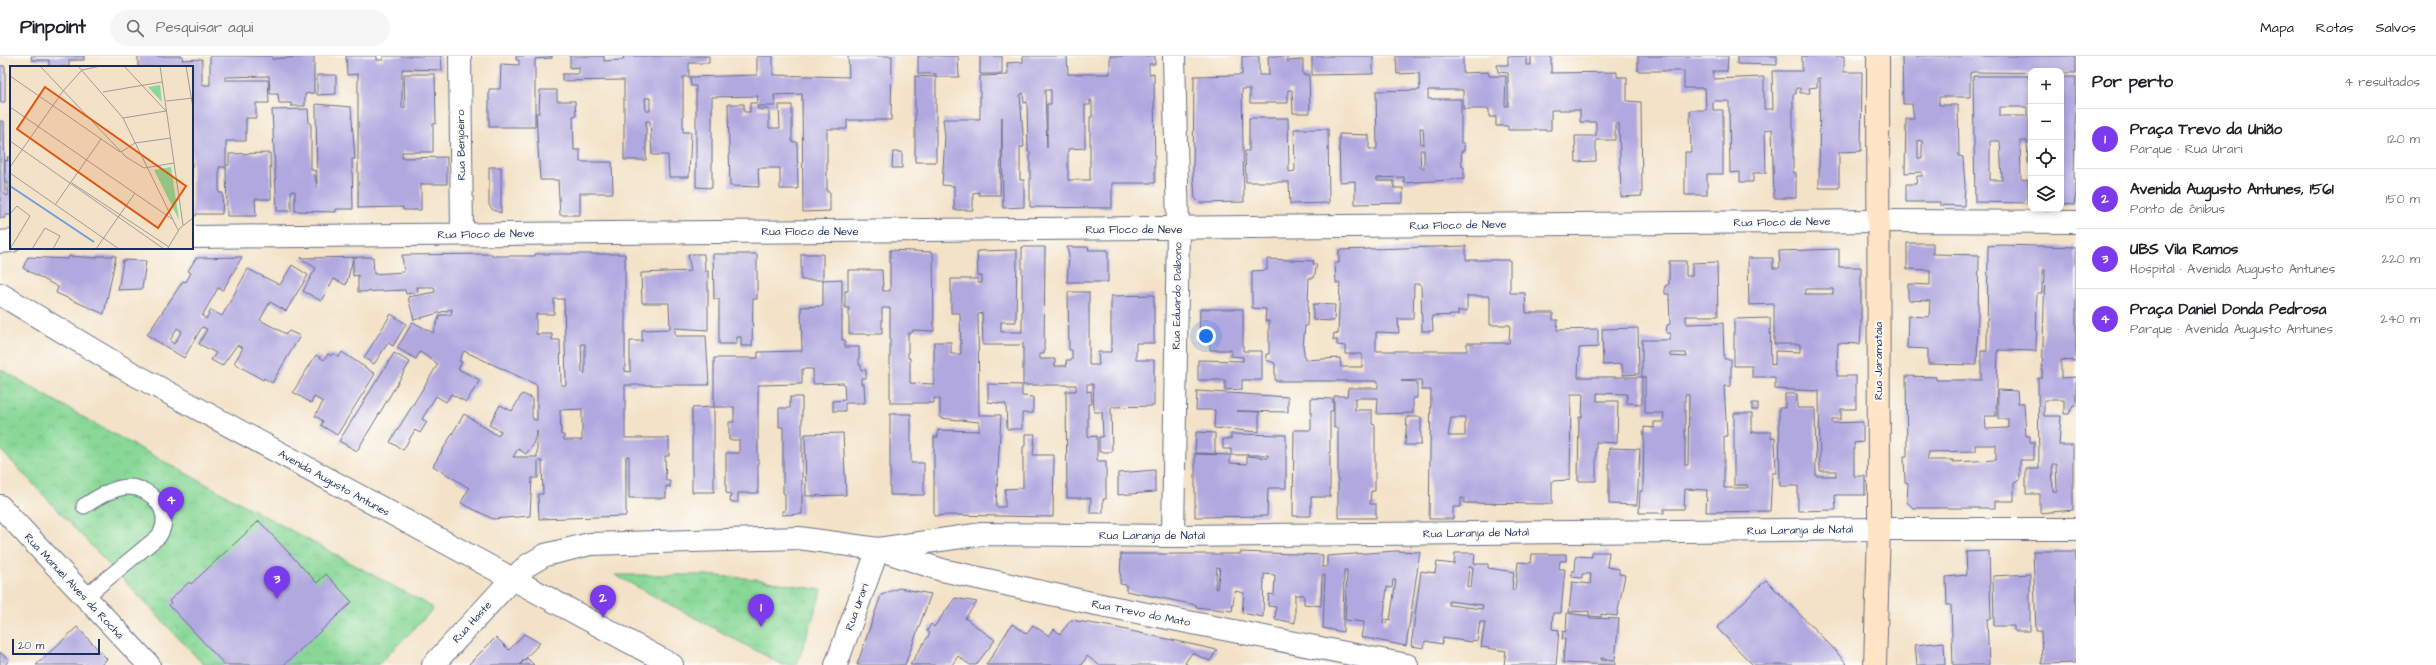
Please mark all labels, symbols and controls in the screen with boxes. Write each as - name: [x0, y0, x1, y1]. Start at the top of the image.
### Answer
- search box: [110, 10, 390, 46]
- text: Pinpoint: [20, 14, 86, 41]
- icon: search: [124, 17, 146, 39]
- text: Pesquisar aqui: [156, 17, 253, 38]
- text: Mapa: [2260, 18, 2294, 38]
- text: Rotas: [2316, 18, 2354, 38]
- text: Salvos: [2376, 18, 2416, 38]
- inset map: [10, 66, 193, 249]
- map controls: [2028, 68, 2064, 212]
- button: +: [2028, 68, 2064, 104]
- text: Por perto: [2092, 70, 2173, 94]
- text: 4 resultados: [2344, 73, 2420, 91]
- button: −: [2028, 104, 2064, 140]
- street label: Rua Benjoeiro: [453, 109, 469, 180]
- text: Praça Trevo da União: [2130, 119, 2282, 140]
- text: 1: [2104, 130, 2106, 148]
- text: 120 m: [2387, 130, 2420, 148]
- button: locate: [2028, 140, 2064, 176]
- text: Parque · Rua Urari: [2130, 140, 2243, 158]
- button: layers: [2028, 176, 2064, 212]
- text: Avenida Augusto Antunes, 1561: [2130, 179, 2334, 200]
- text: 2: [2101, 190, 2109, 208]
- text: 150 m: [2386, 190, 2420, 208]
- text: Ponto de ônibus: [2130, 200, 2225, 218]
- street label: Rua Floco de Neve: [1733, 214, 1831, 230]
- street label: Rua Floco de Neve: [1409, 217, 1507, 233]
- street label: Rua Floco de Neve: [1085, 222, 1183, 237]
- street label: Rua Floco de Neve: [761, 224, 859, 239]
- street label: Rua Floco de Neve: [437, 226, 535, 242]
- text: UBS Vila Ramos: [2130, 239, 2238, 260]
- street label: Rua Eduardo Dalbono: [1169, 241, 1185, 350]
- text: 3: [2102, 250, 2108, 268]
- text: 220 m: [2382, 250, 2420, 268]
- text: Hospital · Avenida Augusto Antunes: [2130, 260, 2335, 278]
- text: Praça Daniel Donda Pedrosa: [2130, 299, 2326, 320]
- text: 4: [2101, 310, 2109, 328]
- text: 240 m: [2380, 310, 2420, 328]
- text: Parque · Avenida Augusto Antunes: [2130, 320, 2333, 338]
- street label: Rua Jaramataia: [1871, 322, 1886, 400]
- your location: [1196, 326, 1216, 346]
- street label: Avenida Augusto Antunes: [275, 446, 393, 521]
- pin: 4: [158, 487, 184, 520]
- street label: Rua Laranja de Natal: [1747, 522, 1853, 538]
- street label: Rua Laranja de Natal: [1423, 525, 1529, 541]
- street label: Rua Laranja de Natal: [1099, 528, 1205, 543]
- street label: Rua Manuel Alves da Rocha: [21, 530, 127, 642]
- pin: 3: [264, 566, 290, 599]
- street label: Rua Urari: [842, 581, 873, 633]
- pin: 2: [590, 585, 616, 618]
- pin: 1: [748, 594, 774, 627]
- street label: Rua Trevo do Mato: [1090, 596, 1192, 630]
- street label: Rua Haste: [449, 598, 495, 646]
- scale bar: [12, 637, 100, 656]
- text: 20 m: [18, 638, 44, 653]

